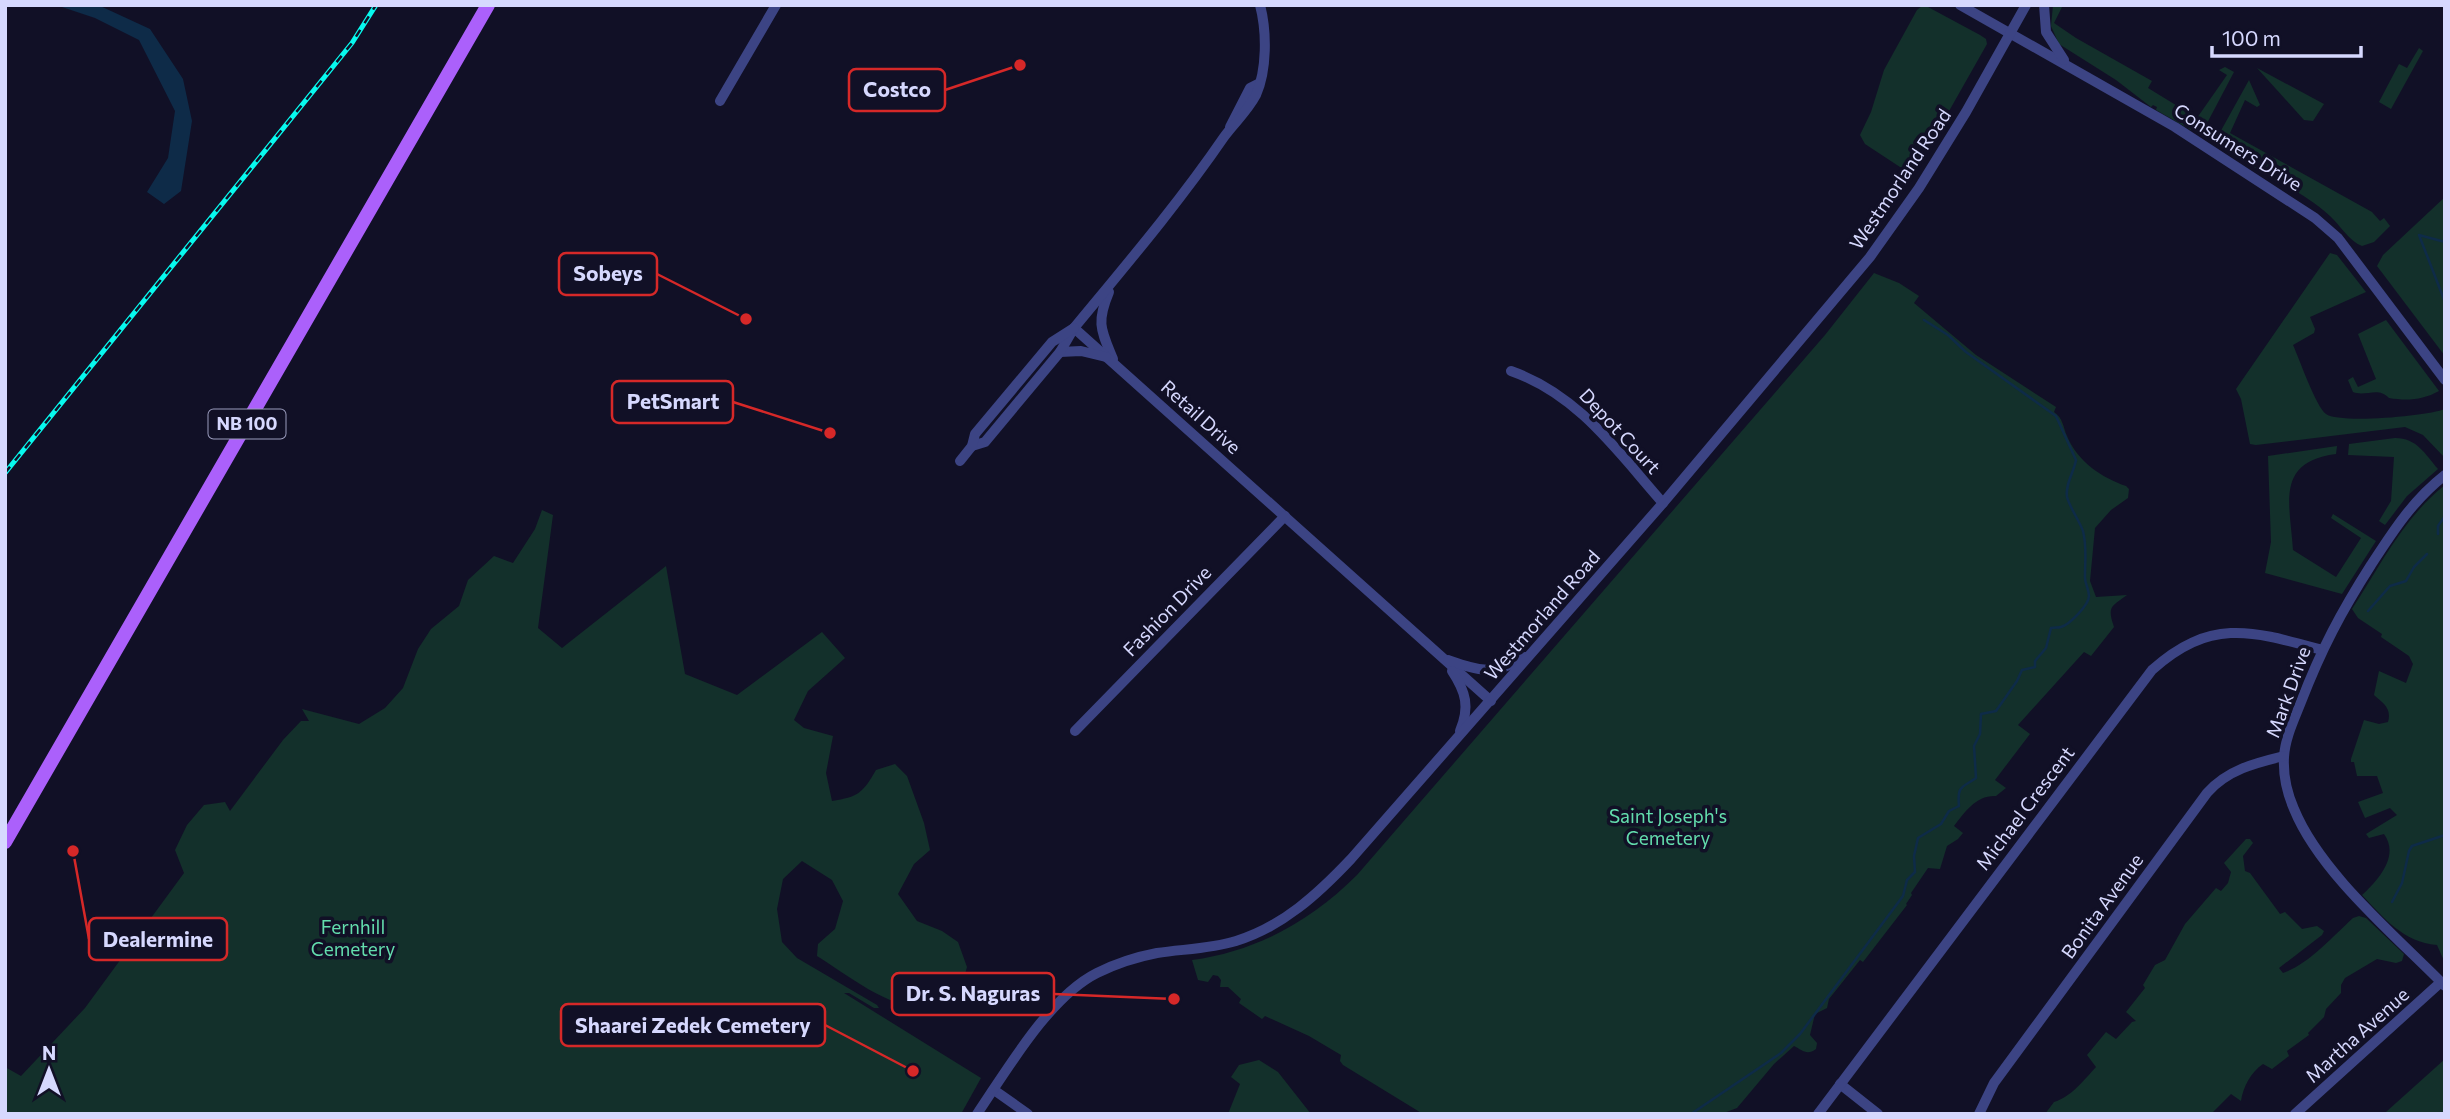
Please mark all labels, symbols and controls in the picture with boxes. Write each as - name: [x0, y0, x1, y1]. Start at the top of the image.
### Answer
- scale bar: [2212, 14, 2361, 58]
- text: 100 m: [2222, 25, 2281, 50]
- callout: Costco: [849, 69, 945, 111]
- text: Costco: [863, 76, 931, 101]
- street label: Consumers Drive: [2170, 98, 2307, 195]
- street label: Westmorland Road: [1844, 104, 1955, 253]
- callout: Sobeys: [559, 253, 657, 295]
- text: Sobeys: [573, 260, 643, 285]
- street label: Retail Drive: [1157, 375, 1246, 458]
- callout: PetSmart: [612, 381, 733, 423]
- street label: Depot Court: [1575, 383, 1666, 478]
- text: PetSmart: [627, 388, 719, 413]
- road number: NB 100: [208, 410, 286, 438]
- street label: Westmorland Road: [1479, 545, 1604, 684]
- street label: Fashion Drive: [1118, 561, 1215, 661]
- street label: Mark Drive: [2260, 643, 2315, 741]
- street label: Michael Crescent: [1971, 741, 2079, 874]
- park label: Saint Joseph's Cemetery: [1609, 804, 1727, 849]
- street label: Bonita Avenue: [2056, 849, 2147, 963]
- park label: Fernhill Cemetery: [311, 915, 395, 960]
- callout: Dealermine: [89, 918, 227, 960]
- text: Dealermine: [103, 926, 213, 951]
- callout: Dr. S. Naguras: [892, 973, 1054, 1015]
- text: Dr. S. Naguras: [906, 980, 1040, 1005]
- street label: Martha Avenue: [2300, 982, 2413, 1087]
- callout: Shaarei Zedek Cemetery: [561, 1004, 825, 1046]
- text: Shaarei Zedek Cemetery: [575, 1012, 811, 1037]
- north arrow: [14, 1035, 84, 1105]
- text: N: [42, 1041, 56, 1064]

